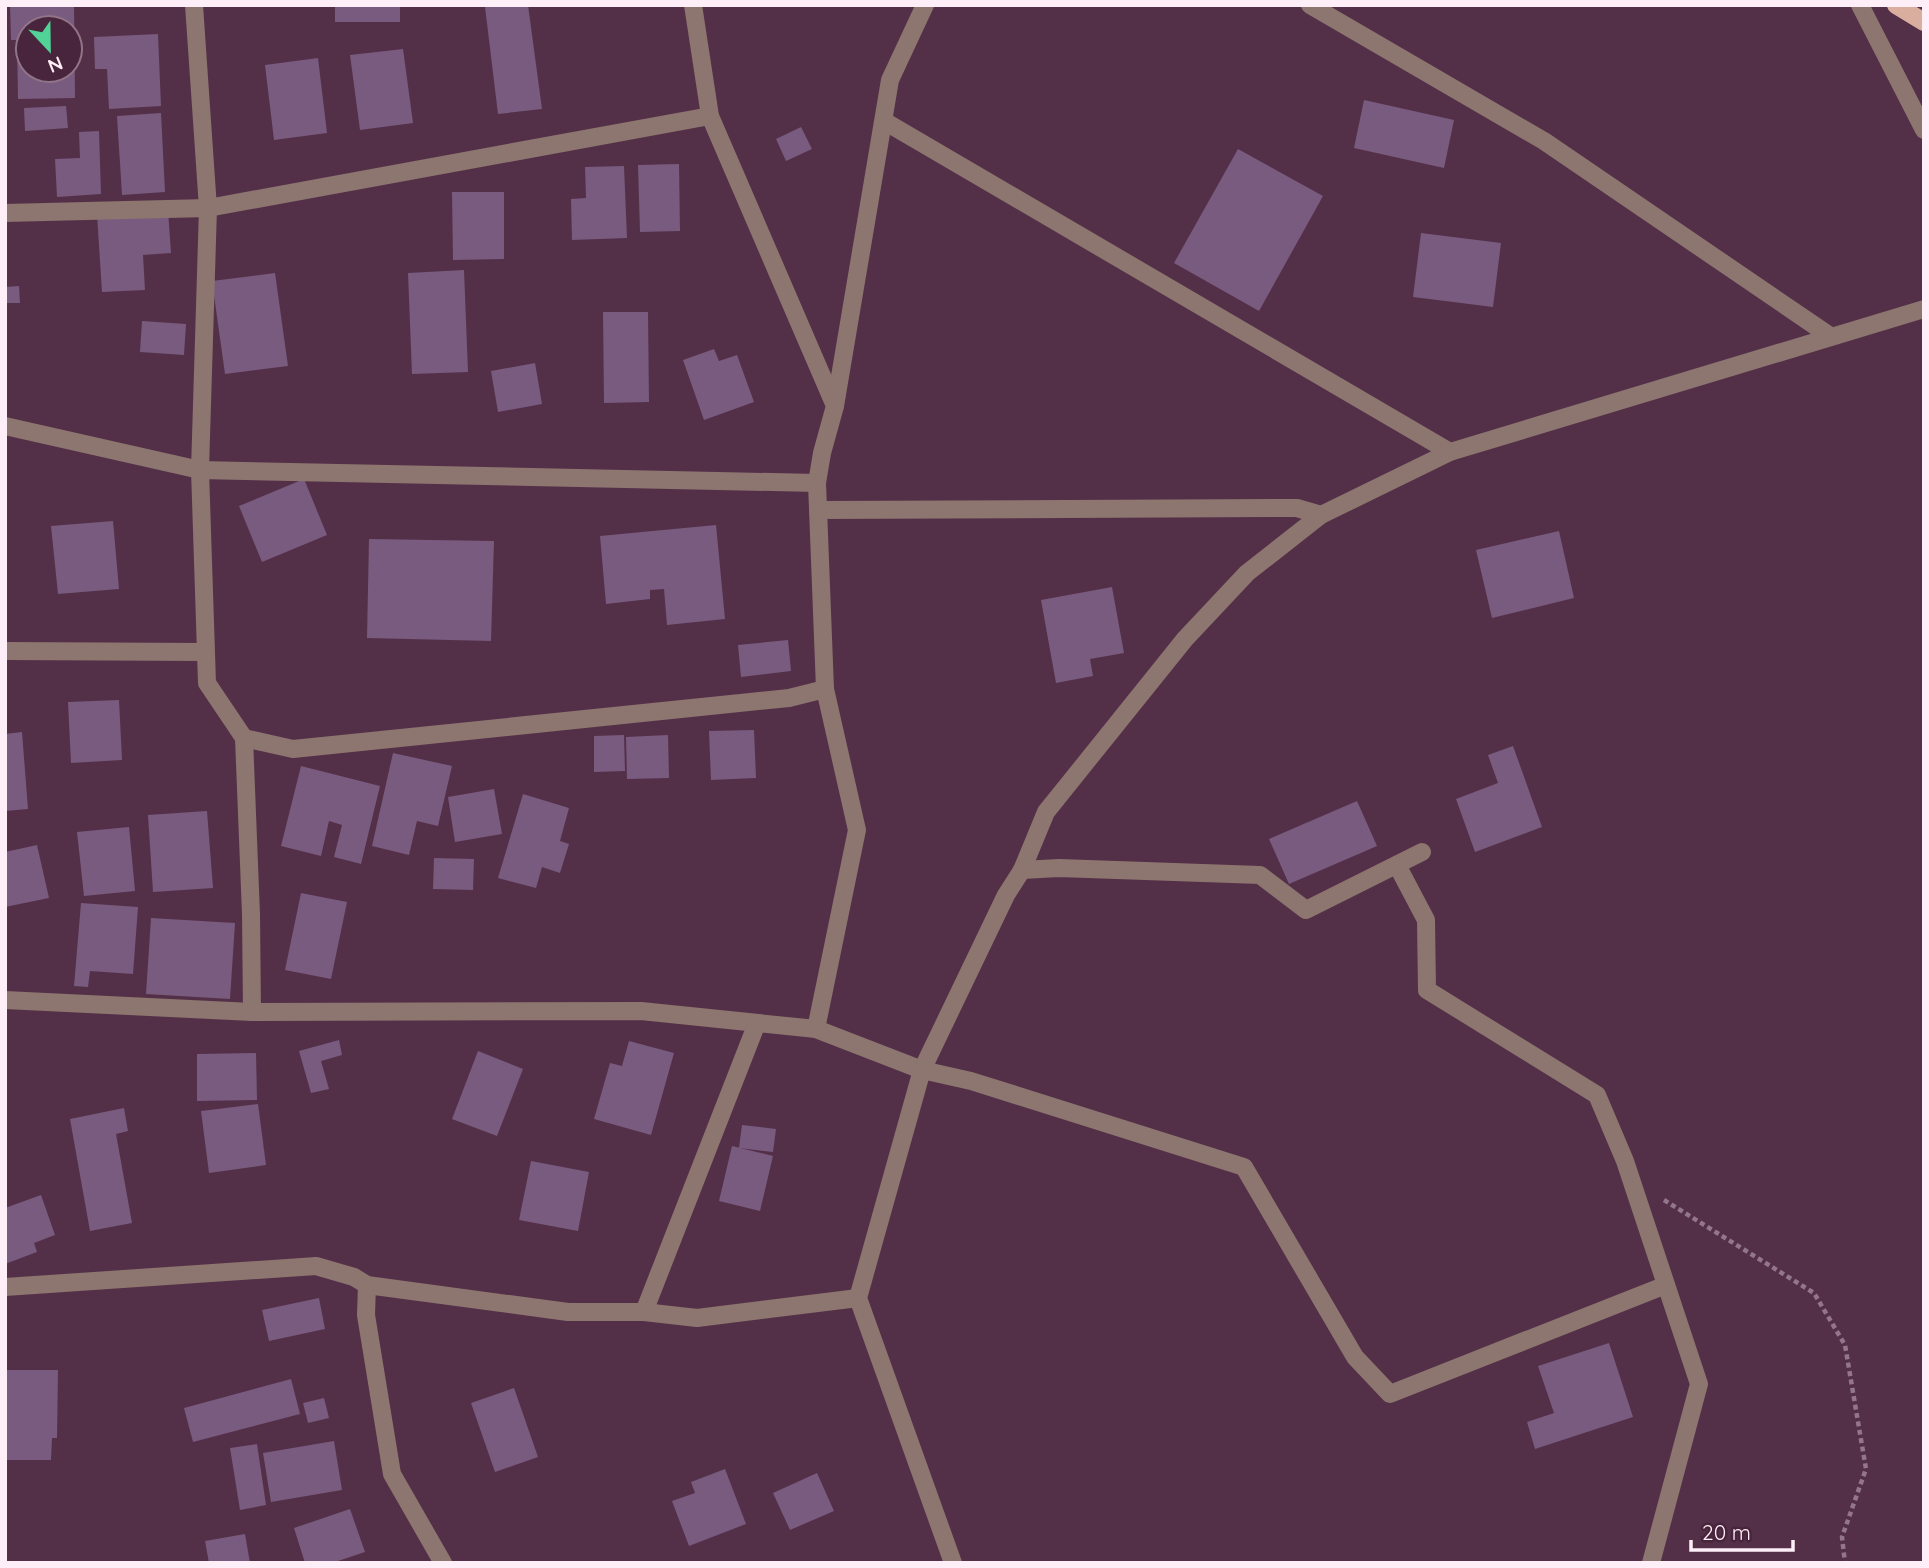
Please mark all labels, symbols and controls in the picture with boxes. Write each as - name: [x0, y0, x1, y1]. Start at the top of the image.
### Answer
- north arrow: [14, 14, 84, 84]
- text: N: [44, 51, 66, 79]
- scale bar: [1691, 1508, 1792, 1552]
- text: 20 m: [1702, 1519, 1751, 1545]

